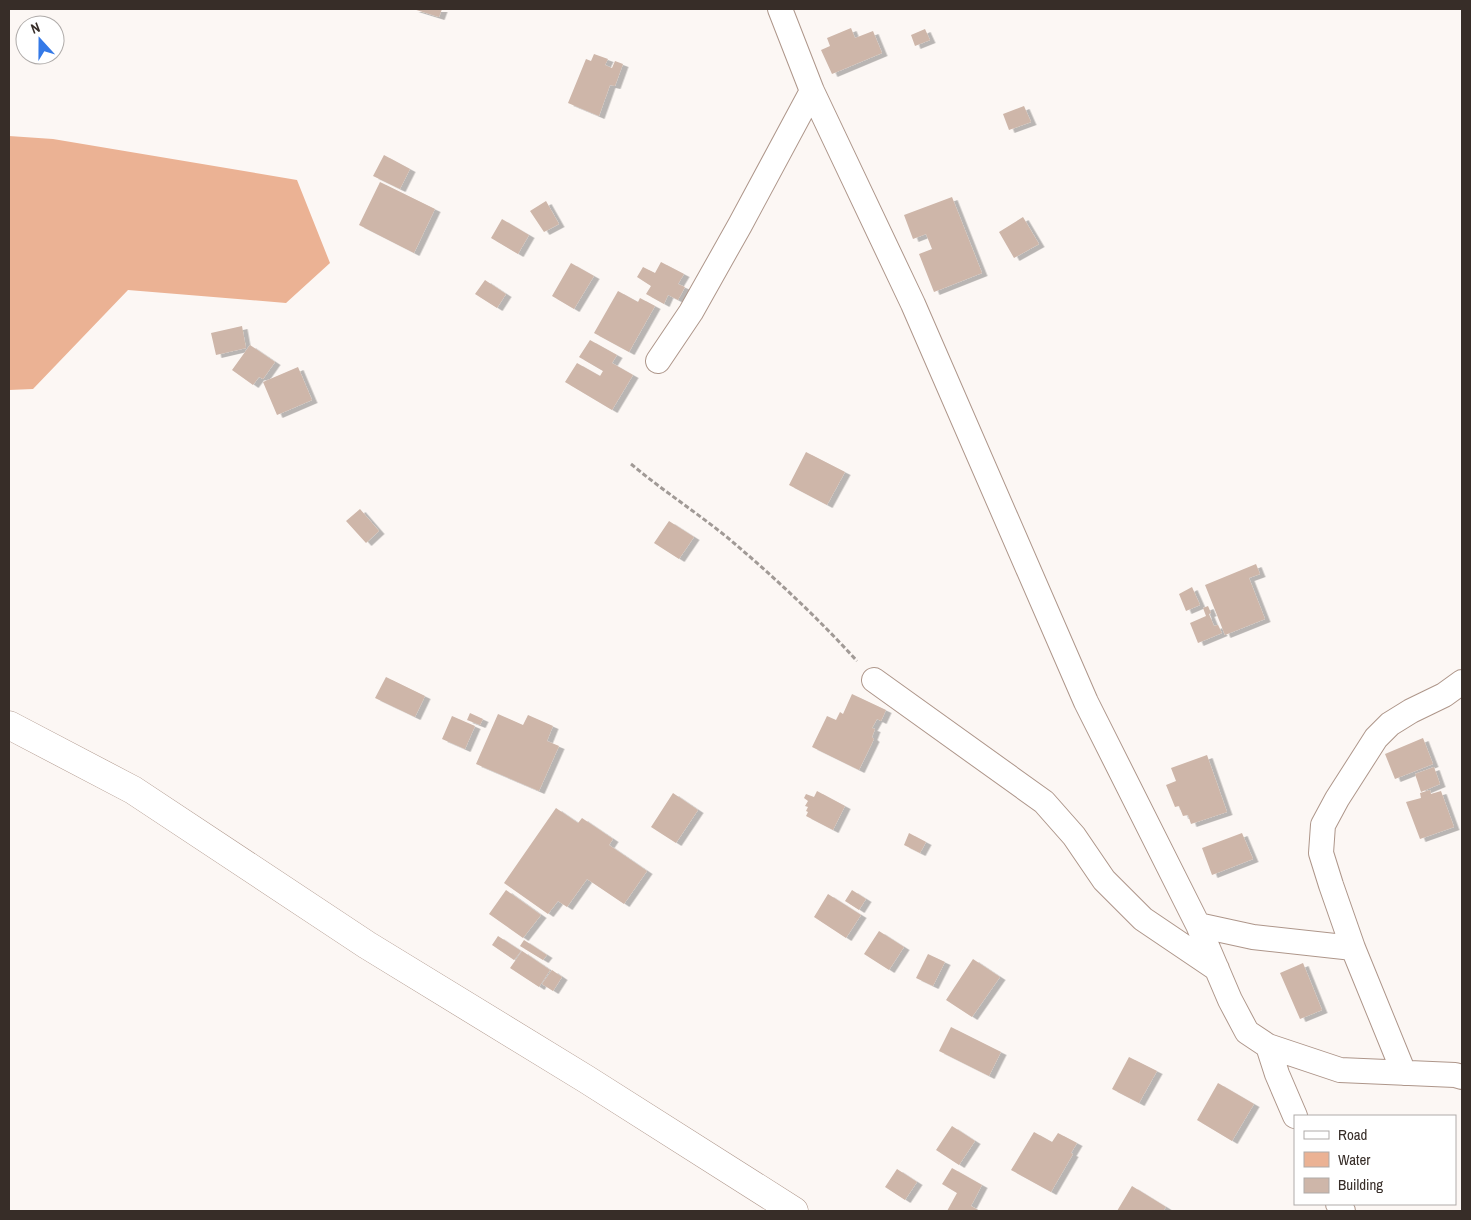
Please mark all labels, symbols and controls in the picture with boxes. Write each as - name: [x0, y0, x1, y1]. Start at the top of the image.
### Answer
- north arrow: [15, 15, 65, 65]
- text: N: [28, 18, 42, 38]
- legend: [1294, 1115, 1456, 1205]
- text: Road: [1338, 1124, 1367, 1145]
- text: Water: [1338, 1149, 1370, 1170]
- text: Building: [1338, 1174, 1383, 1195]

